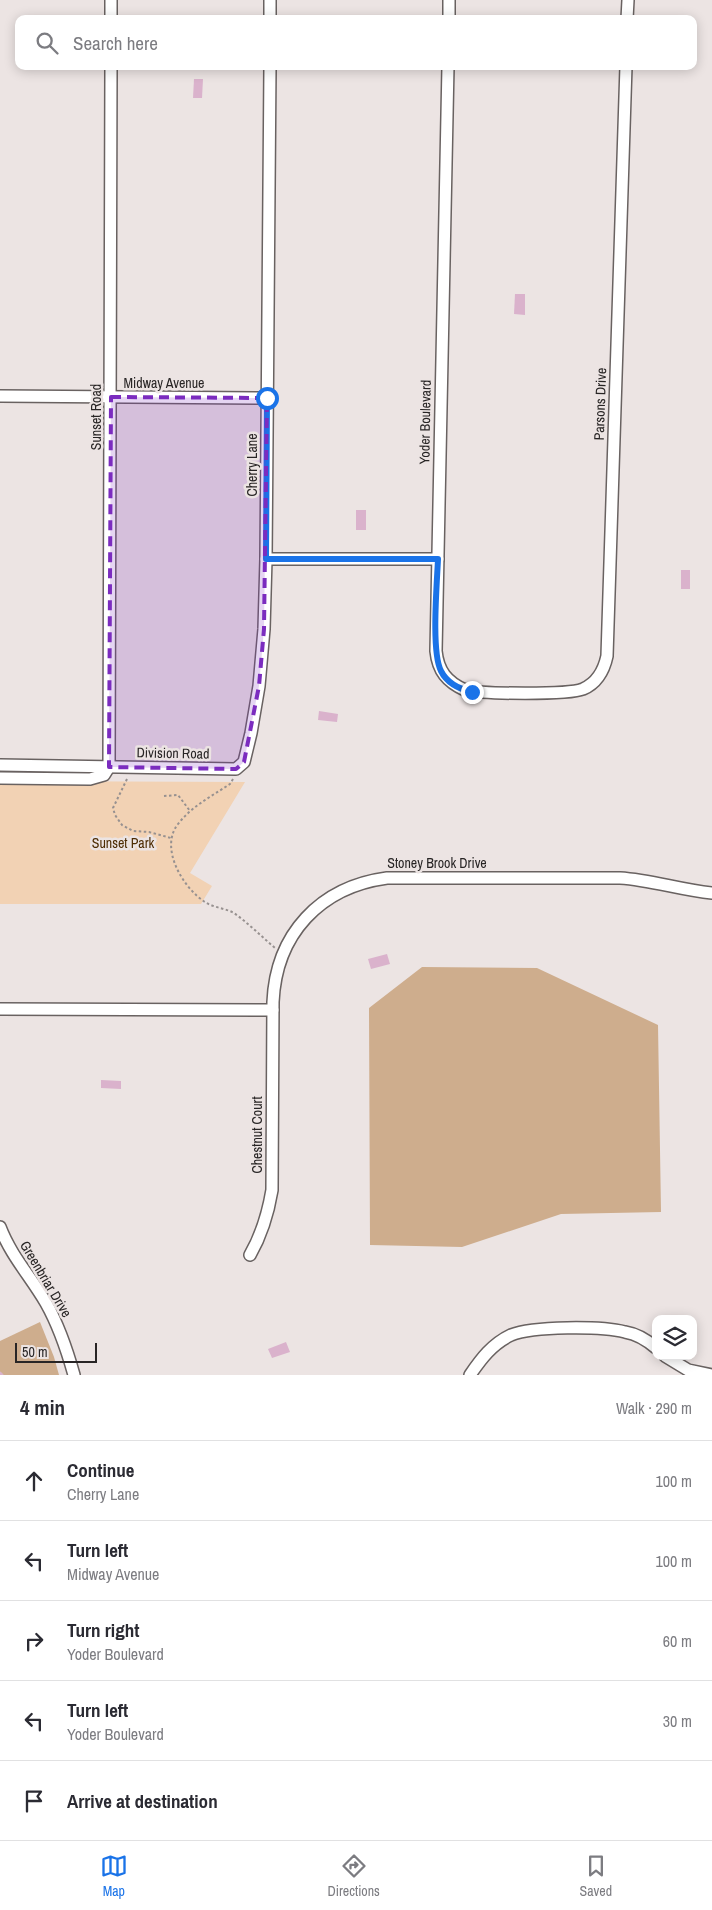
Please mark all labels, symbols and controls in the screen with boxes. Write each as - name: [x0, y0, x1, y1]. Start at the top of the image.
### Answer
- search box: [15, 15, 697, 70]
- icon: search: [33, 29, 61, 57]
- text: Search here: [73, 30, 158, 56]
- street label: Parsons Drive: [590, 367, 610, 441]
- street label: Midway Avenue: [124, 374, 204, 392]
- street label: Yoder Boulevard: [415, 380, 435, 464]
- street label: Sunset Road: [87, 384, 105, 450]
- route start: [256, 387, 279, 410]
- street label: Cherry Lane: [243, 433, 261, 497]
- route end: [461, 681, 484, 704]
- street label: Division Road: [136, 743, 210, 763]
- park label: Sunset Park: [92, 834, 155, 852]
- street label: Stoney Brook Drive: [387, 854, 487, 872]
- street label: Chestnut Court: [248, 1096, 266, 1174]
- street label: Greenbriar Drive: [16, 1237, 76, 1321]
- map controls: [652, 1315, 697, 1360]
- button: layers: [652, 1315, 697, 1360]
- scale bar: [15, 1340, 98, 1363]
- text: 50 m: [22, 1343, 48, 1361]
- text: 4 min: [20, 1393, 65, 1422]
- text: Walk · 290 m: [616, 1397, 692, 1419]
- text: Continue: [67, 1457, 135, 1483]
- icon: ahead: [20, 1467, 48, 1495]
- text: 100 m: [656, 1470, 692, 1492]
- text: Cherry Lane: [67, 1483, 139, 1505]
- text: Turn left: [67, 1537, 128, 1563]
- icon: left: [20, 1547, 48, 1575]
- text: 100 m: [656, 1550, 692, 1572]
- text: Midway Avenue: [67, 1563, 159, 1585]
- text: Turn right: [67, 1617, 139, 1643]
- icon: right: [20, 1627, 48, 1655]
- text: 60 m: [663, 1630, 692, 1652]
- text: Yoder Boulevard: [67, 1643, 164, 1665]
- text: Turn left: [67, 1697, 128, 1723]
- icon: left: [20, 1707, 48, 1735]
- text: 30 m: [663, 1710, 692, 1732]
- text: Yoder Boulevard: [67, 1723, 164, 1745]
- icon: arrive: [20, 1787, 48, 1815]
- text: Arrive at destination: [67, 1788, 218, 1814]
- tab: Map: [100, 1852, 128, 1900]
- tab: Directions: [328, 1852, 380, 1900]
- tab: Saved: [580, 1852, 612, 1900]

